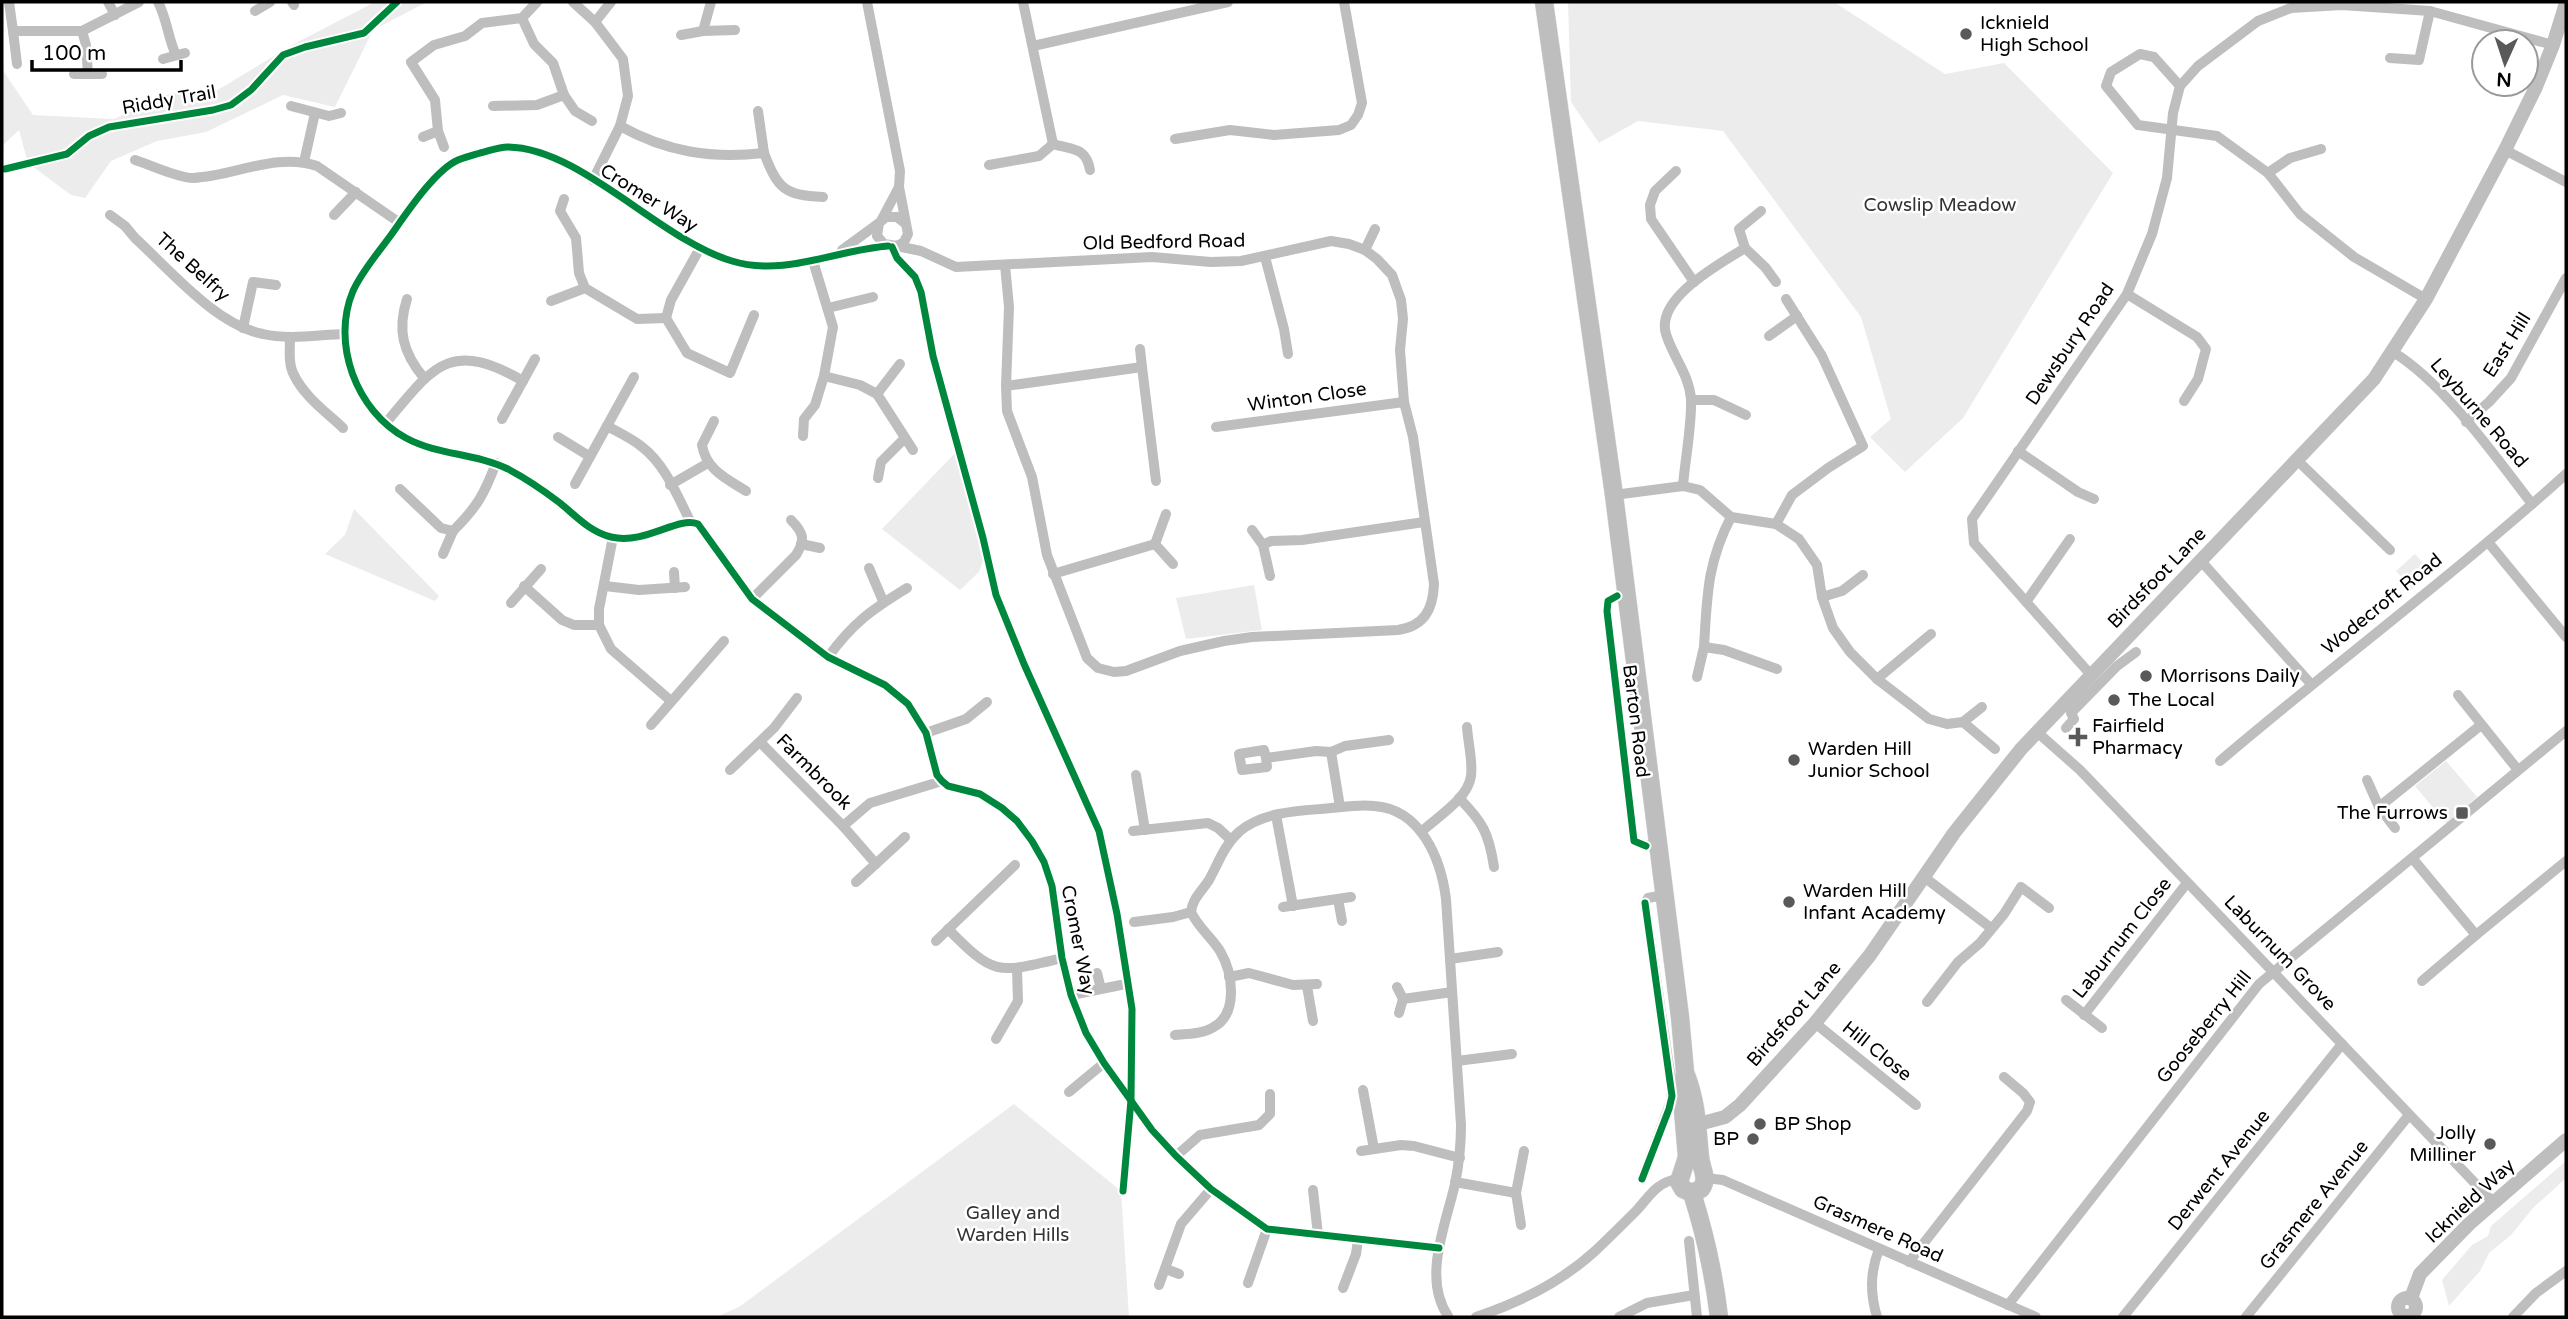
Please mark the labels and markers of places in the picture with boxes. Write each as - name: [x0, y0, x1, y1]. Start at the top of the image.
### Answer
- place label: Icknield High School: [1980, 12, 2089, 56]
- marker: Icknield High School: [1958, 26, 1974, 42]
- place label: Morrisons Daily: [2160, 665, 2300, 687]
- marker: Morrisons Daily: [2138, 668, 2154, 684]
- place label: The Local: [2128, 689, 2215, 711]
- marker: The Local: [2106, 692, 2122, 708]
- place label: Fairfield Pharmacy: [2092, 715, 2183, 759]
- marker: Fairfield Pharmacy: [2070, 729, 2086, 745]
- place label: Warden Hill Junior School: [1808, 738, 1930, 782]
- marker: Warden Hill Junior School: [1786, 752, 1802, 768]
- place label: The Furrows: [2337, 802, 2448, 824]
- marker: The Furrows: [2454, 805, 2470, 821]
- place label: Warden Hill Infant Academy: [1803, 880, 1946, 924]
- marker: Warden Hill Infant Academy: [1781, 894, 1797, 910]
- place label: BP Shop: [1774, 1113, 1852, 1135]
- marker: BP Shop: [1752, 1116, 1768, 1132]
- place label: Jolly Milliner: [2409, 1122, 2477, 1166]
- place label: BP: [1713, 1128, 1739, 1150]
- marker: BP: [1745, 1131, 1761, 1147]
- marker: Jolly Milliner: [2482, 1136, 2498, 1152]

